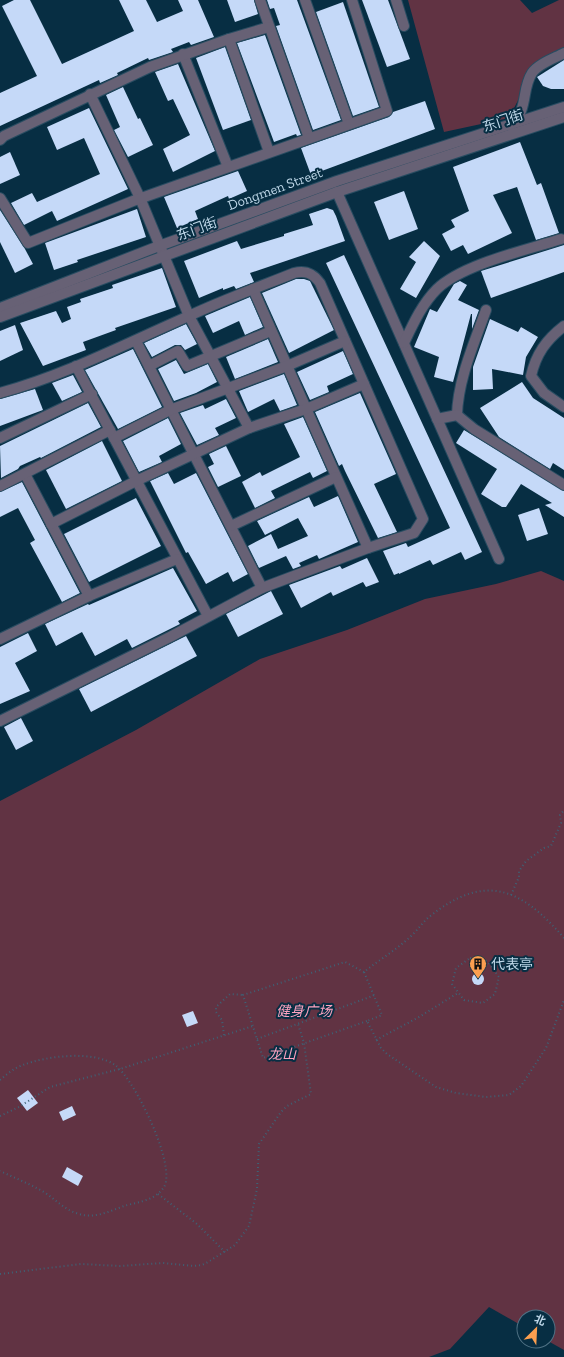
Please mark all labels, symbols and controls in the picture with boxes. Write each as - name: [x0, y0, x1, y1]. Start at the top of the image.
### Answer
- street label: 东门街: [480, 106, 526, 136]
- street label: Dongmen Street: [225, 164, 325, 214]
- street label: 东门街: [174, 214, 220, 244]
- building icon: 代表亭: [468, 954, 488, 979]
- place label: 代表亭: [491, 956, 533, 973]
- park label: 健身广场: [276, 1003, 333, 1020]
- park label: 龙山: [268, 1046, 297, 1063]
- north arrow: [516, 1309, 556, 1349]
- text: 北: [532, 1312, 548, 1328]

